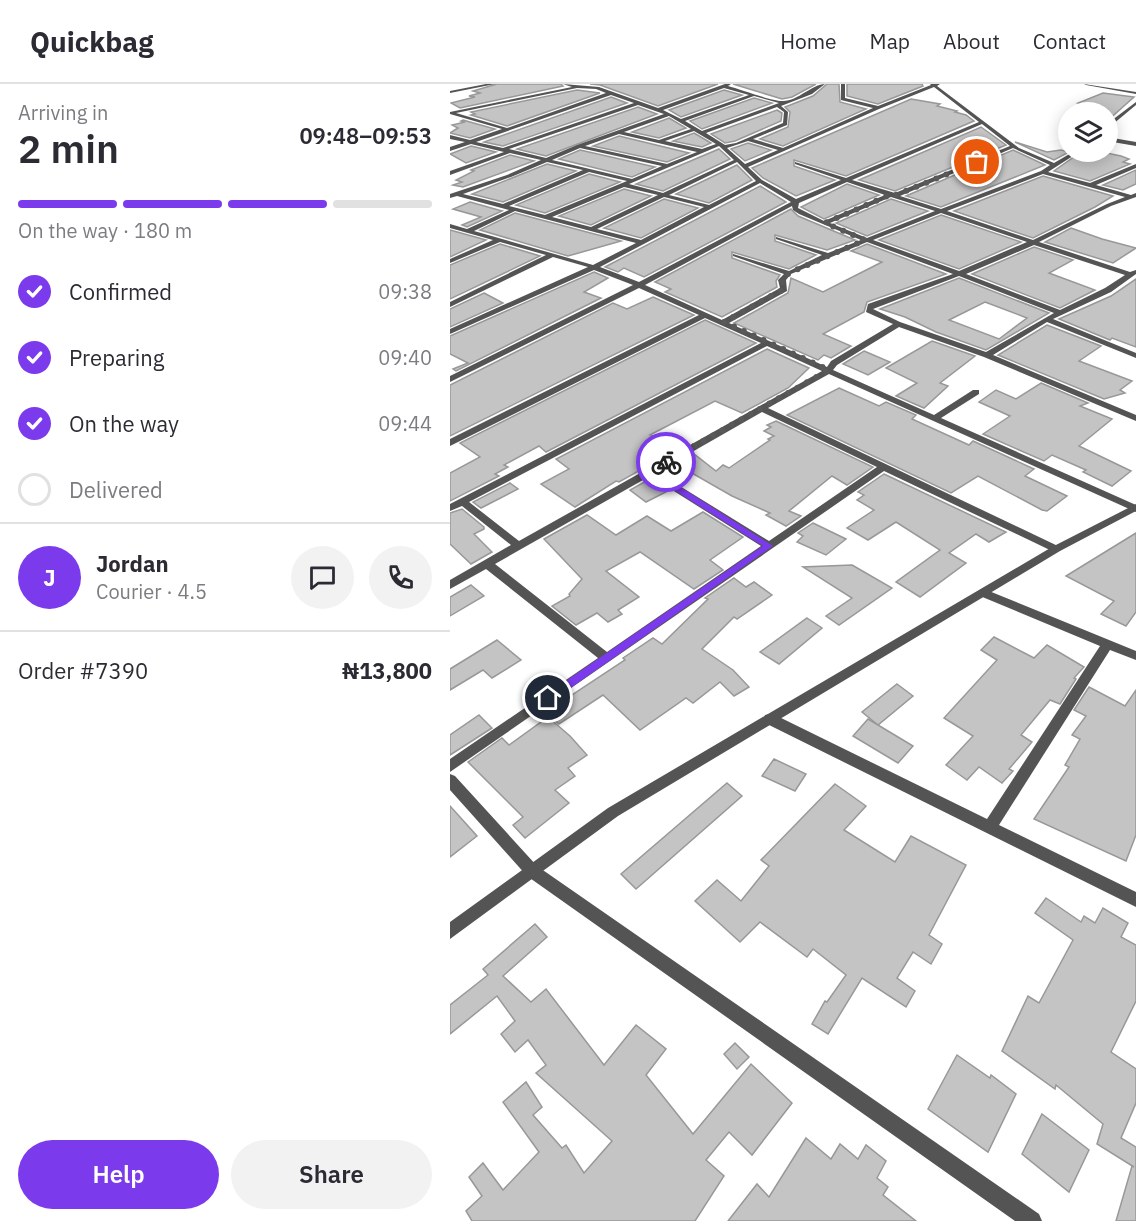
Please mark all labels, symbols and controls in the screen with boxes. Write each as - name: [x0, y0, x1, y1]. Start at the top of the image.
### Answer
- text: Quickbag: [30, 23, 154, 60]
- text: Home: [780, 27, 837, 55]
- text: Map: [870, 27, 910, 55]
- text: About: [943, 27, 1000, 55]
- text: Contact: [1033, 27, 1106, 55]
- text: Arriving in: [18, 99, 108, 126]
- map controls: [1058, 102, 1118, 162]
- button: layers: [1058, 102, 1118, 162]
- text: 09:48–09:53: [299, 121, 432, 150]
- text: 2 min: [18, 123, 119, 174]
- pin: [951, 136, 1002, 187]
- icon: bag: [960, 145, 993, 178]
- text: On the way · 180 m: [18, 217, 192, 244]
- icon: check: [18, 275, 51, 308]
- text: Confirmed: [69, 277, 172, 306]
- text: 09:38: [378, 278, 432, 305]
- icon: check: [18, 341, 51, 374]
- text: Preparing: [69, 343, 164, 372]
- text: 09:40: [378, 344, 432, 371]
- icon: check: [18, 407, 51, 440]
- text: On the way: [69, 409, 179, 438]
- text: 09:44: [378, 410, 432, 437]
- courier: [636, 432, 696, 492]
- icon: bike: [650, 446, 683, 479]
- text: Delivered: [69, 475, 163, 504]
- button: chat: [291, 546, 354, 609]
- button: phone: [369, 546, 432, 609]
- text: Jordan: [96, 549, 169, 578]
- text: J: [43, 563, 56, 592]
- text: Courier · 4.5: [96, 578, 207, 605]
- text: Order #7390: [18, 656, 148, 685]
- text: ₦13,800: [342, 656, 432, 685]
- pin: [522, 672, 573, 723]
- icon: home: [531, 681, 564, 714]
- button: Help: [18, 1140, 219, 1209]
- button: Share: [231, 1140, 432, 1209]

